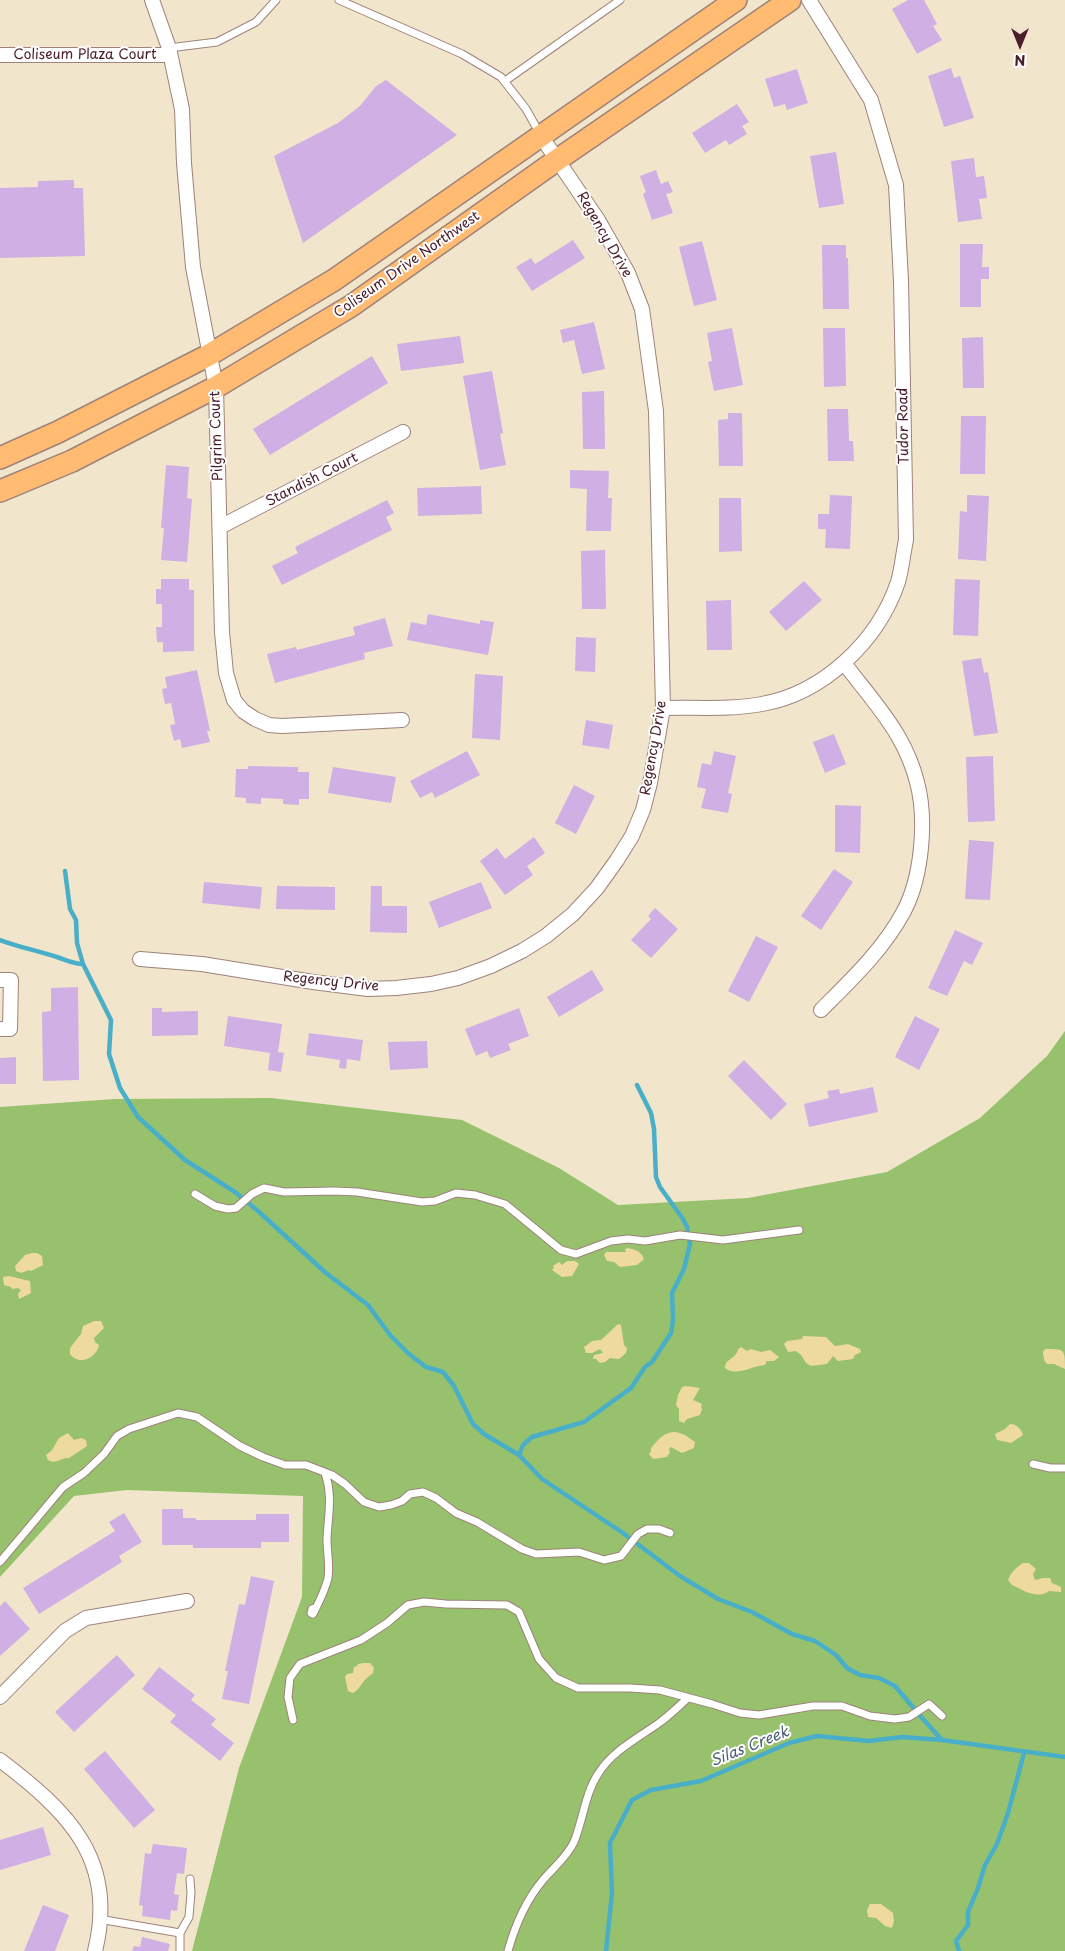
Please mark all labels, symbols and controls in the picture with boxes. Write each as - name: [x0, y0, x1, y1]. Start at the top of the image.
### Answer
- north arrow: [995, 20, 1045, 70]
- street label: Coliseum Plaza Court: [13, 47, 157, 63]
- text: N: [1014, 50, 1026, 71]
- street label: Regency Drive: [573, 189, 635, 281]
- street label: Coliseum Drive Northwest: [331, 208, 483, 322]
- street label: Tudor Road: [895, 388, 913, 464]
- street label: Pilgrim Court: [207, 391, 227, 481]
- street label: Standish Court: [263, 450, 361, 510]
- street label: Regency Drive: [637, 699, 671, 797]
- street label: Regency Drive: [282, 969, 380, 995]
- water label: Silas Creek: [708, 1723, 792, 1771]

